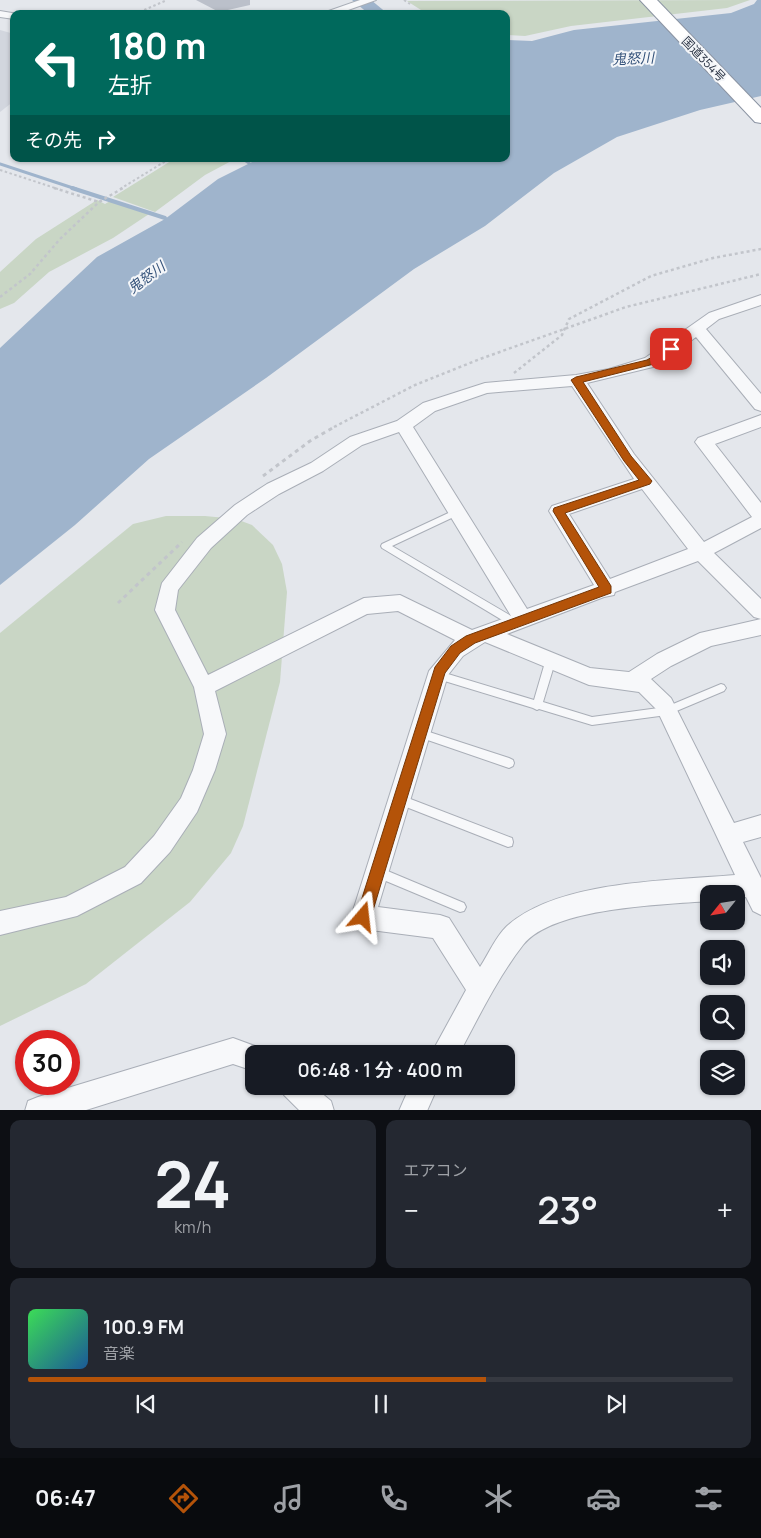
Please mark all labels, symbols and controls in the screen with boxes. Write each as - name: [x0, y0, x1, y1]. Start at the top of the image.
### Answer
- text: 180 m: [108, 22, 206, 70]
- icon: left: [25, 30, 90, 95]
- street label: 国道354号: [678, 33, 730, 85]
- water label: 鬼怒川: [612, 47, 656, 69]
- text: 左折: [108, 70, 152, 100]
- icon: right: [92, 125, 120, 153]
- text: その先: [25, 127, 82, 153]
- water label: 鬼怒川: [124, 256, 170, 297]
- pin: [650, 328, 692, 370]
- icon: arrive: [657, 335, 685, 363]
- north arrow: [700, 885, 745, 930]
- map controls: [700, 885, 745, 1095]
- position arrow: [336, 890, 388, 942]
- button: sound: [700, 940, 745, 985]
- button: search: [700, 995, 745, 1040]
- speed limit sign: 30: [15, 1030, 80, 1095]
- button: layers: [700, 1050, 745, 1095]
- text: 06:48 · 1 分 · 400 m: [297, 1057, 463, 1083]
- text: 24: [154, 1139, 231, 1228]
- text: エアコン: [404, 1159, 468, 1181]
- text: 23°: [537, 1183, 598, 1235]
- text: −: [404, 1191, 419, 1229]
- text: +: [717, 1191, 733, 1229]
- text: km/h: [174, 1216, 211, 1238]
- text: 100.9 FM: [103, 1314, 184, 1340]
- text: 音楽: [103, 1342, 135, 1364]
- icon: previous: [132, 1390, 160, 1418]
- icon: pause: [367, 1390, 395, 1418]
- icon: next: [602, 1390, 630, 1418]
- icon: directions: [166, 1481, 201, 1516]
- icon: music: [271, 1481, 306, 1516]
- icon: phone: [376, 1481, 411, 1516]
- icon: climate: [481, 1481, 516, 1516]
- icon: car: [586, 1481, 621, 1516]
- icon: filters: [691, 1481, 726, 1516]
- text: 06:47: [35, 1483, 96, 1513]

